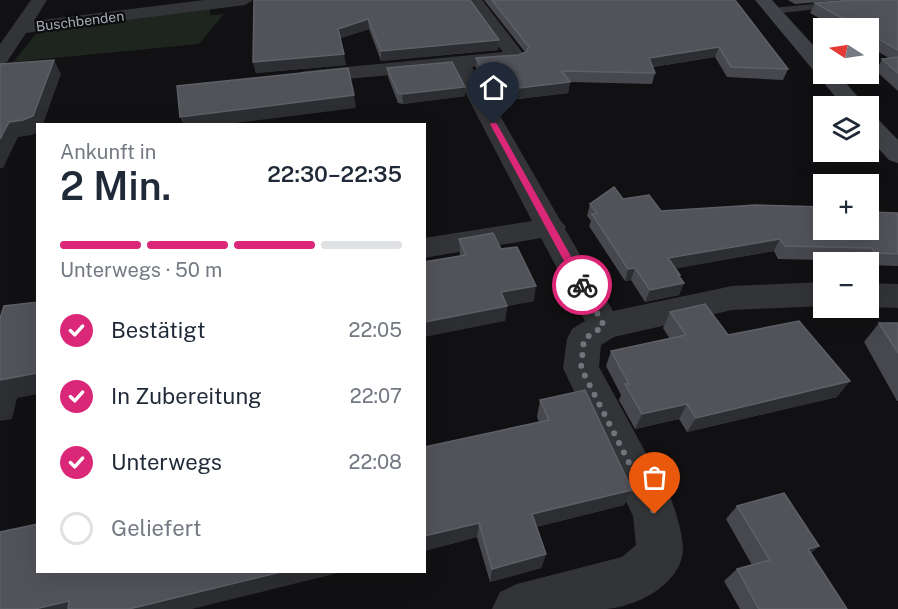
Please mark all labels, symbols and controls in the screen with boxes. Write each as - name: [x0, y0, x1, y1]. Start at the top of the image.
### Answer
- street label: Buschbenden: [35, 8, 125, 34]
- north arrow: [813, 18, 879, 84]
- map controls: [813, 18, 879, 318]
- pin: [468, 62, 519, 124]
- icon: home: [477, 71, 510, 104]
- button: layers: [813, 96, 879, 162]
- text: Ankunft in: [60, 140, 156, 164]
- text: 22:30–22:35: [267, 161, 402, 187]
- text: 2 Min.: [60, 163, 171, 209]
- button: +: [813, 174, 879, 240]
- button: −: [813, 252, 879, 318]
- courier: [552, 255, 612, 315]
- text: Unterwegs · 50 m: [60, 258, 222, 282]
- icon: bike: [566, 269, 599, 302]
- icon: check: [60, 314, 93, 347]
- text: Bestätigt: [111, 317, 206, 343]
- text: 22:05: [349, 318, 402, 342]
- icon: check: [60, 380, 93, 413]
- text: In Zubereitung: [111, 383, 262, 409]
- text: 22:07: [350, 384, 402, 408]
- icon: check: [60, 446, 93, 479]
- text: Unterwegs: [111, 449, 222, 475]
- text: 22:08: [349, 450, 402, 474]
- pin: [629, 452, 680, 514]
- icon: bag: [638, 461, 671, 494]
- text: Geliefert: [111, 515, 201, 541]

